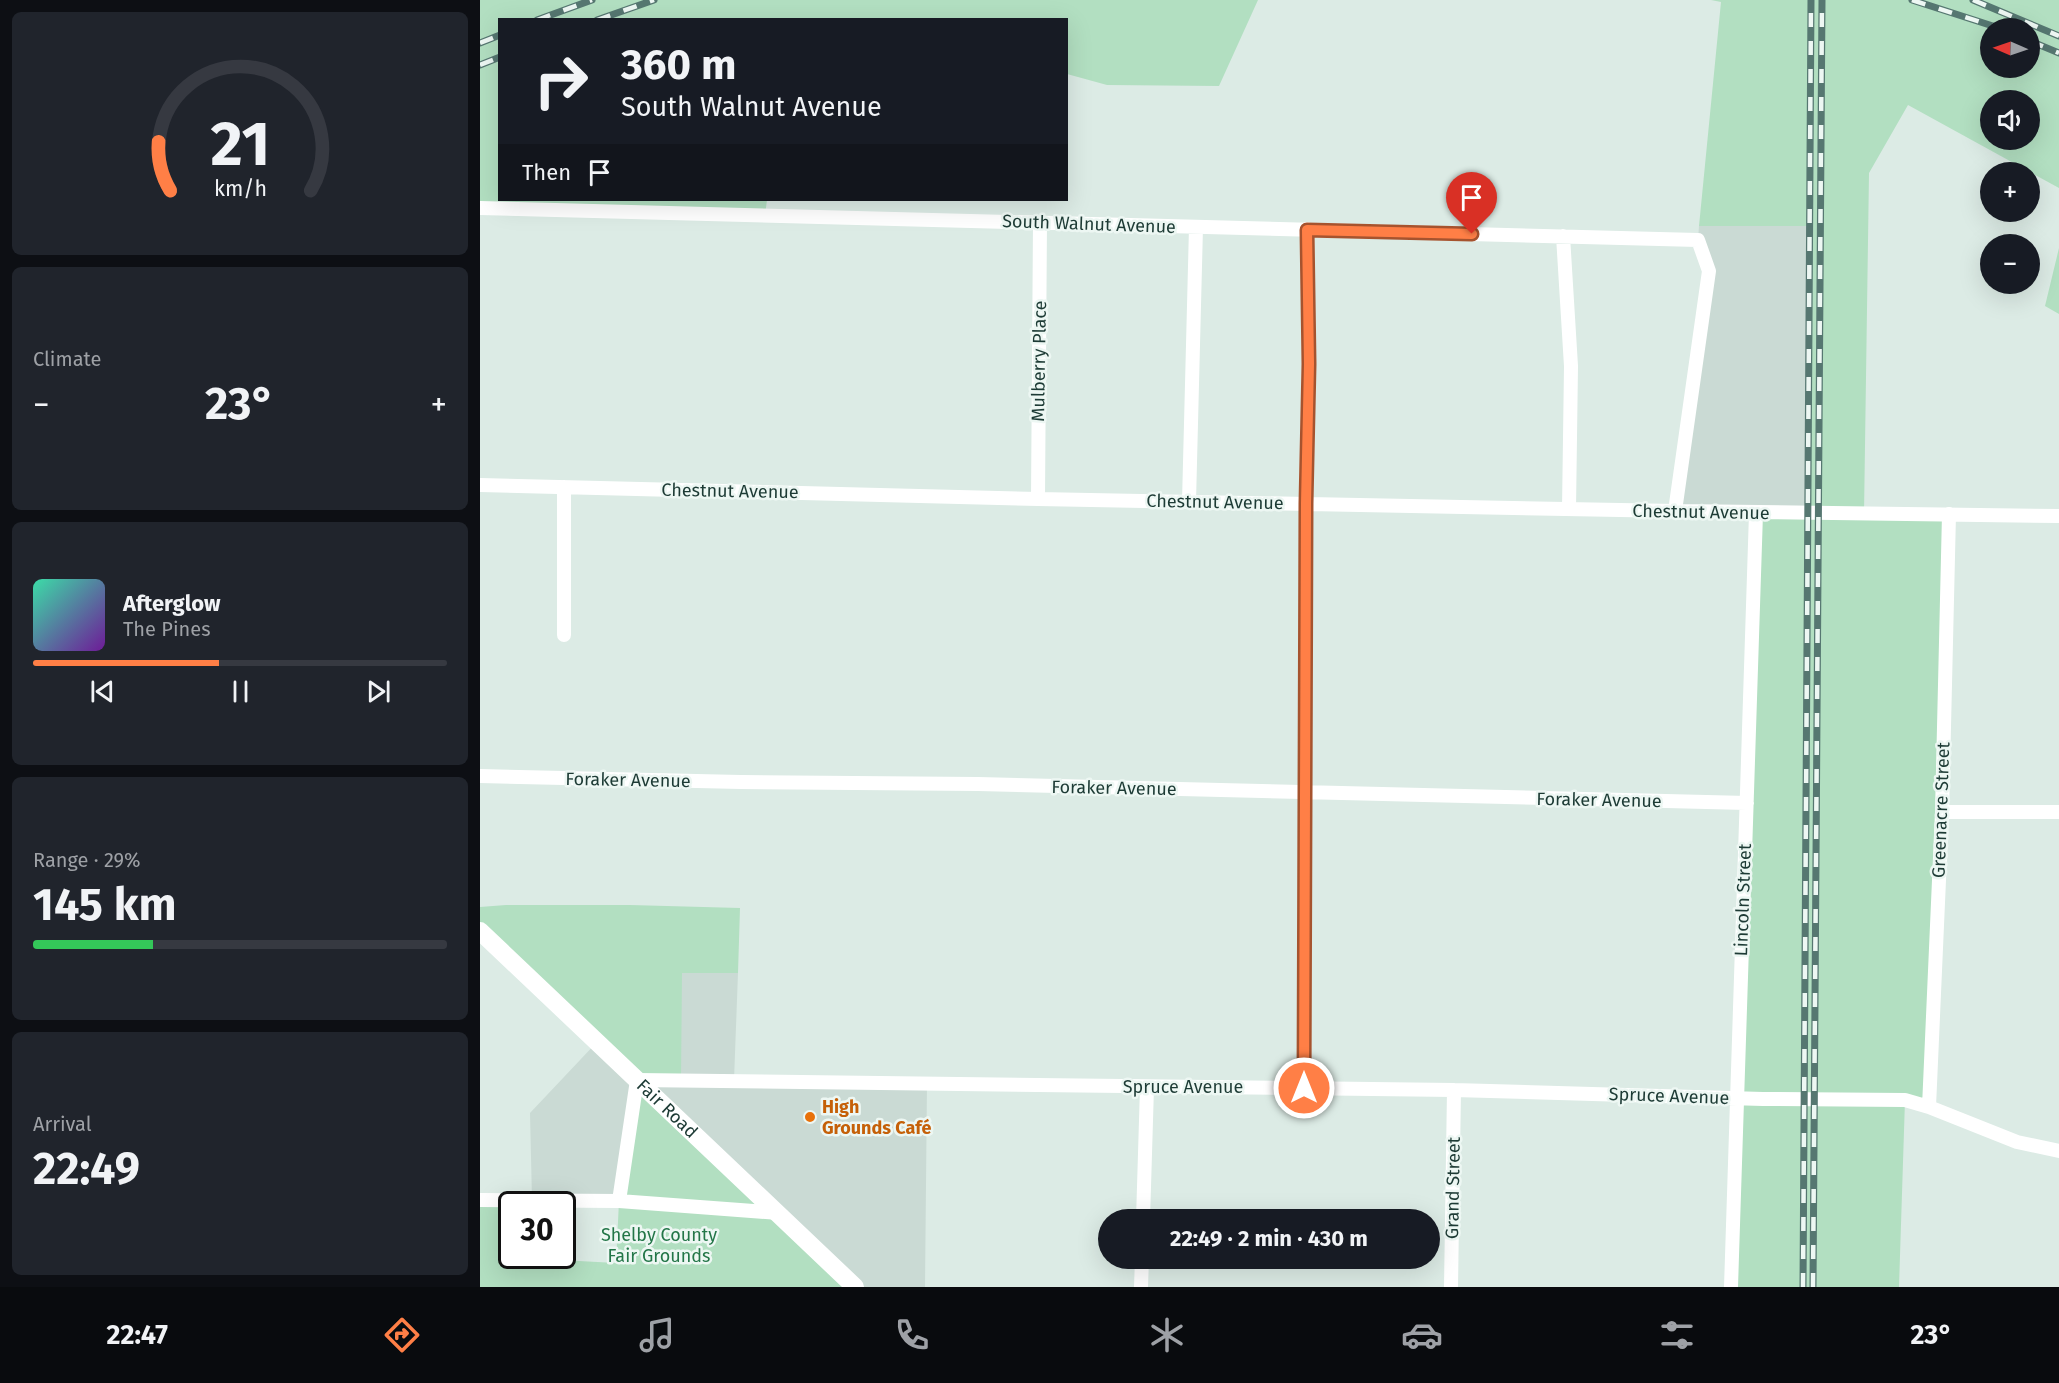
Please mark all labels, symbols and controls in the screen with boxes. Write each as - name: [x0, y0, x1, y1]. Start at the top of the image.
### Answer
- north arrow: [1980, 18, 2040, 78]
- map controls: [1980, 18, 2040, 294]
- text: 360 m: [621, 40, 737, 90]
- icon: right: [522, 42, 600, 120]
- button: sound: [1980, 90, 2040, 150]
- text: South Walnut Avenue: [621, 91, 882, 123]
- text: 21: [210, 107, 270, 182]
- icon: arrive: [583, 156, 616, 189]
- text: Then: [522, 159, 571, 186]
- button: +: [1980, 162, 2040, 222]
- pin: [1446, 172, 1497, 234]
- text: km/h: [213, 176, 267, 202]
- icon: arrive: [1455, 181, 1488, 214]
- street label: South Walnut Avenue: [1002, 210, 1176, 238]
- button: −: [1980, 234, 2040, 294]
- street label: Mulberry Place: [1027, 300, 1051, 422]
- text: Climate: [33, 347, 101, 371]
- text: 23°: [205, 377, 275, 431]
- text: −: [33, 385, 50, 425]
- text: +: [431, 385, 447, 425]
- street label: Chestnut Avenue: [661, 479, 799, 503]
- street label: Chestnut Avenue: [1146, 490, 1284, 514]
- street label: Chestnut Avenue: [1632, 500, 1770, 524]
- text: Afterglow: [123, 590, 220, 617]
- text: The Pines: [123, 617, 210, 641]
- icon: previous: [86, 675, 119, 708]
- icon: pause: [224, 675, 257, 708]
- icon: next: [362, 675, 395, 708]
- street label: Greenacre Street: [1928, 741, 1954, 878]
- street label: Foraker Avenue: [565, 768, 691, 792]
- street label: Foraker Avenue: [1051, 776, 1177, 800]
- street label: Foraker Avenue: [1536, 788, 1662, 812]
- street label: Lincoln Street: [1730, 843, 1756, 957]
- text: Range · 29%: [33, 848, 141, 872]
- text: 145 km: [33, 878, 177, 932]
- position arrow: [1272, 1056, 1336, 1120]
- street label: Fair Road: [632, 1075, 702, 1143]
- street label: Spruce Avenue: [1123, 1076, 1243, 1098]
- street label: Spruce Avenue: [1608, 1083, 1730, 1109]
- place label: High Grounds Café: [822, 1096, 932, 1139]
- marker: High Grounds Café: [803, 1110, 817, 1124]
- text: Arrival: [33, 1112, 92, 1136]
- street label: Grand Street: [1441, 1136, 1465, 1239]
- text: 22:49: [33, 1142, 140, 1196]
- speed limit sign: 30: [498, 1191, 576, 1269]
- park label: Shelby County Fair Grounds: [601, 1224, 717, 1267]
- text: 22:49 · 2 min · 430 m: [1170, 1225, 1368, 1252]
- icon: directions: [381, 1314, 423, 1356]
- icon: music: [636, 1314, 678, 1356]
- icon: phone: [891, 1314, 933, 1356]
- icon: climate: [1146, 1314, 1188, 1356]
- icon: car: [1401, 1314, 1443, 1356]
- icon: filters: [1656, 1314, 1698, 1356]
- text: 22:47: [106, 1319, 168, 1351]
- text: 23°: [1911, 1319, 1952, 1351]

